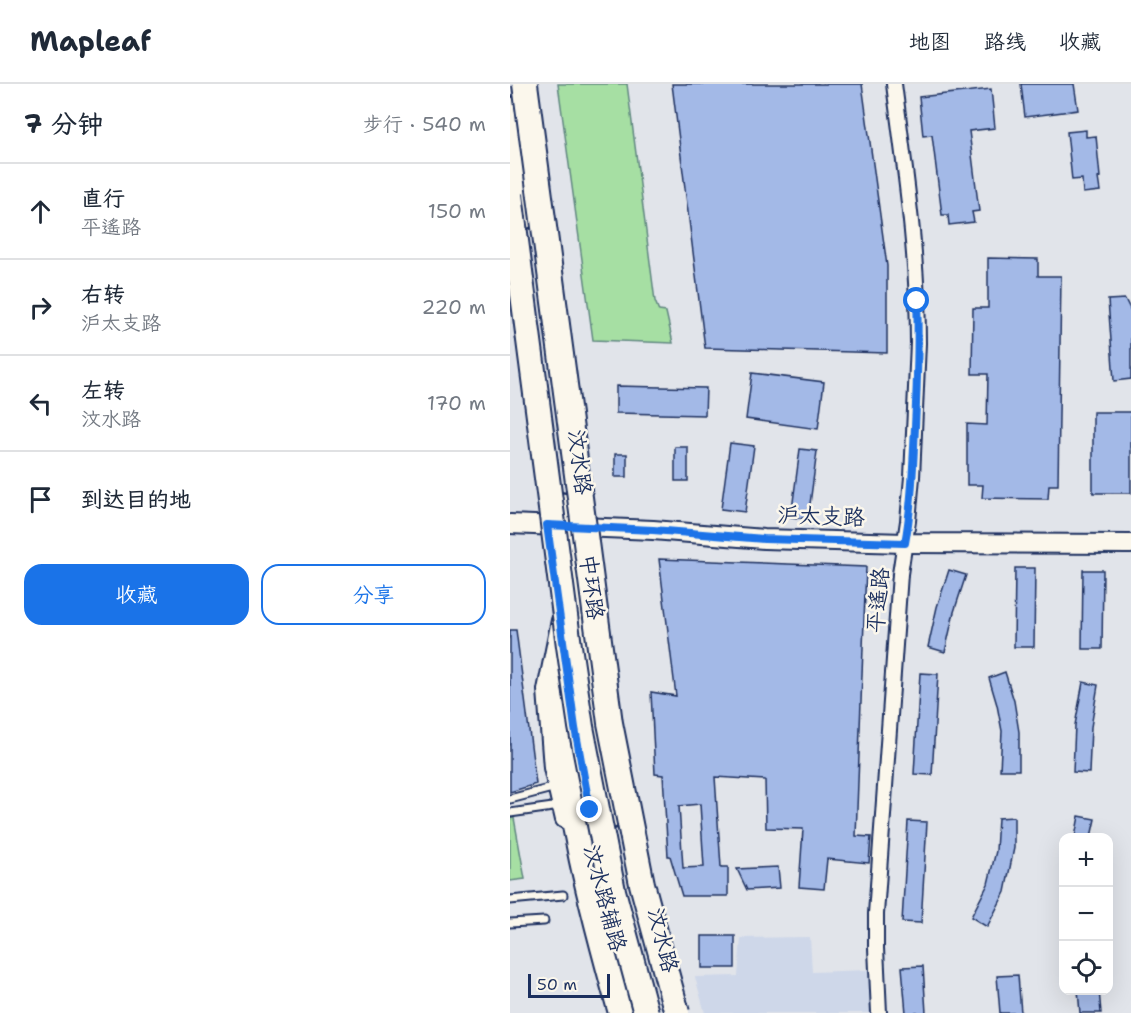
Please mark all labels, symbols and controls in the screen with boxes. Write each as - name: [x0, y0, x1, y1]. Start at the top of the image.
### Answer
- text: Mapleaf: [30, 22, 151, 60]
- text: 地图: [909, 28, 951, 56]
- text: 路线: [984, 28, 1026, 56]
- text: 收藏: [1059, 28, 1101, 56]
- text: 7 分钟: [24, 106, 103, 141]
- text: 步行 · 540 m: [363, 111, 486, 137]
- text: 直行: [81, 184, 125, 213]
- icon: ahead: [24, 195, 57, 228]
- text: 150 m: [428, 198, 486, 224]
- text: 平遥路: [81, 214, 141, 240]
- text: 右转: [81, 280, 125, 309]
- route start: [903, 287, 929, 313]
- icon: right: [24, 291, 57, 324]
- text: 220 m: [422, 294, 486, 320]
- text: 沪太支路: [81, 310, 161, 336]
- text: 左转: [81, 376, 125, 405]
- icon: left: [24, 387, 57, 420]
- text: 170 m: [427, 390, 486, 416]
- text: 汶水路: [81, 406, 141, 432]
- street label: 汶水路: [562, 427, 598, 497]
- icon: arrive: [24, 483, 57, 516]
- text: 到达目的地: [81, 485, 191, 514]
- street label: 沪太支路: [777, 500, 865, 532]
- street label: 中环路: [574, 552, 610, 622]
- button: 收藏: [24, 564, 249, 625]
- button: 分享: [261, 564, 486, 625]
- street label: 平遥路: [861, 566, 895, 634]
- route end: [576, 796, 602, 822]
- map controls: [1059, 833, 1113, 995]
- button: +: [1059, 833, 1113, 887]
- street label: 汶水路辅路: [577, 841, 633, 955]
- button: −: [1059, 887, 1113, 941]
- street label: 汶水路: [641, 904, 685, 976]
- button: locate: [1059, 941, 1113, 995]
- scale bar: [528, 971, 610, 998]
- text: 50 m: [537, 974, 577, 995]

